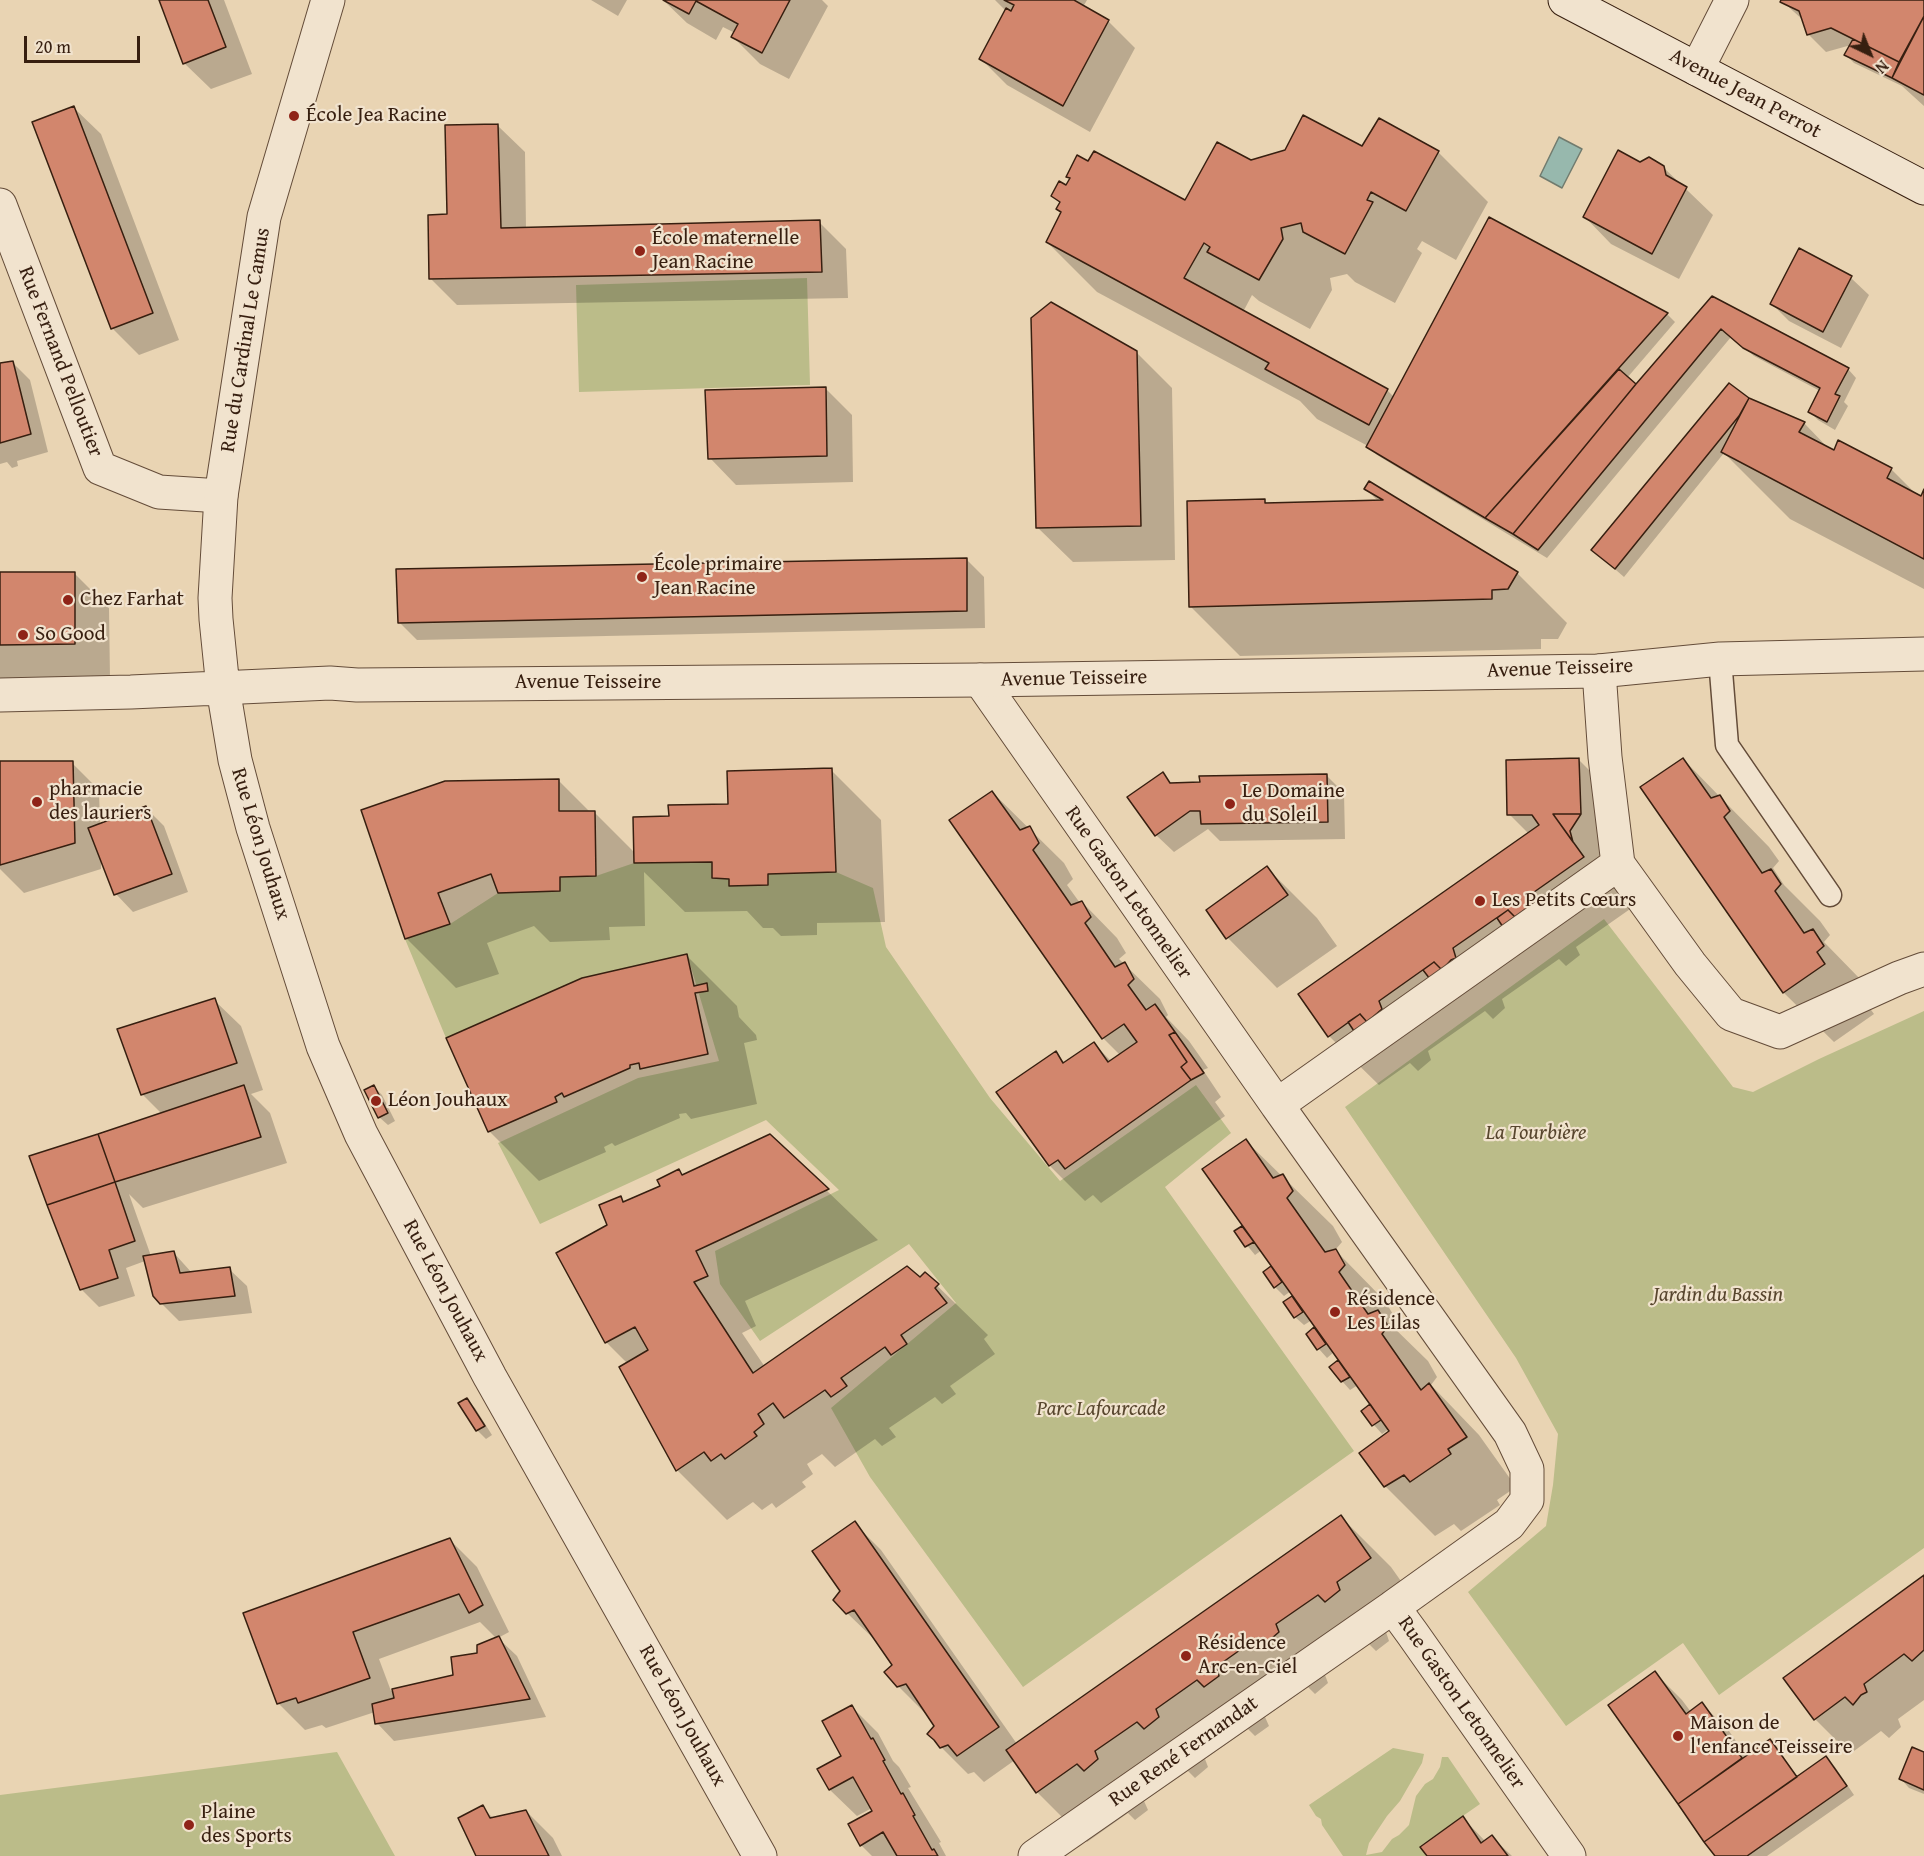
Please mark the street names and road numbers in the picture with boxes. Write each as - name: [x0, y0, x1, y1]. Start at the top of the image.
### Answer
- street label: Avenue Jean Perrot: [1665, 43, 1825, 145]
- street label: Rue du Cardinal Le Camus: [216, 226, 276, 454]
- street label: Rue Fernand Pelloutier: [12, 263, 108, 461]
- street label: Avenue Teisseire: [1486, 654, 1634, 684]
- street label: Avenue Teisseire: [1001, 665, 1147, 693]
- street label: Avenue Teisseire: [515, 670, 661, 696]
- street label: Rue Léon Jouhaux: [225, 765, 295, 923]
- street label: Rue Gaston Letonnelier: [1059, 802, 1197, 984]
- street label: Rue Léon Jouhaux: [397, 1216, 493, 1366]
- street label: Rue Gaston Letonnelier: [1392, 1612, 1530, 1794]
- street label: Rue Léon Jouhaux: [633, 1641, 731, 1791]
- street label: Rue René Fernandat: [1105, 1691, 1263, 1813]

